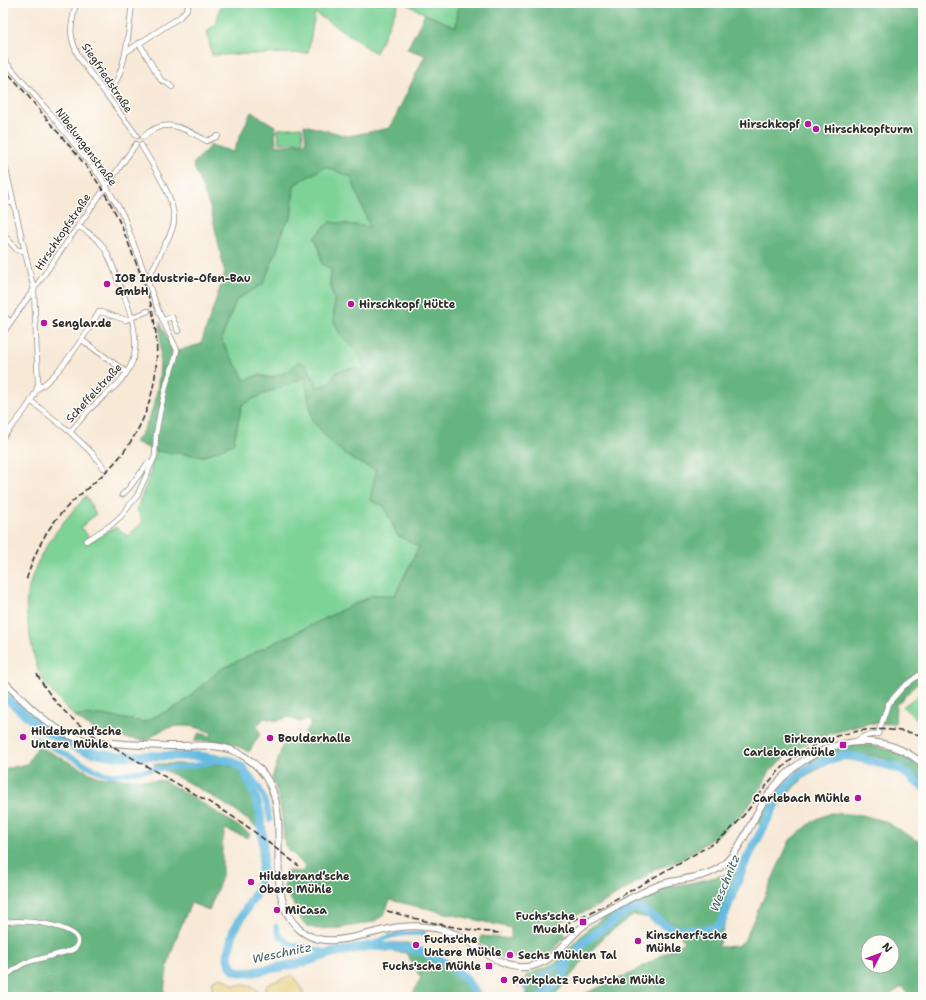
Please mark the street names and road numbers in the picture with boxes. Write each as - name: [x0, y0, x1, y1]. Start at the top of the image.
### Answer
- street label: Siegfriedstraße: [78, 40, 136, 116]
- street label: Nibelungenstraße: [52, 105, 120, 189]
- street label: Hirschkopfstraße: [32, 191, 94, 273]
- street label: Scheffelstraße: [63, 360, 125, 426]

